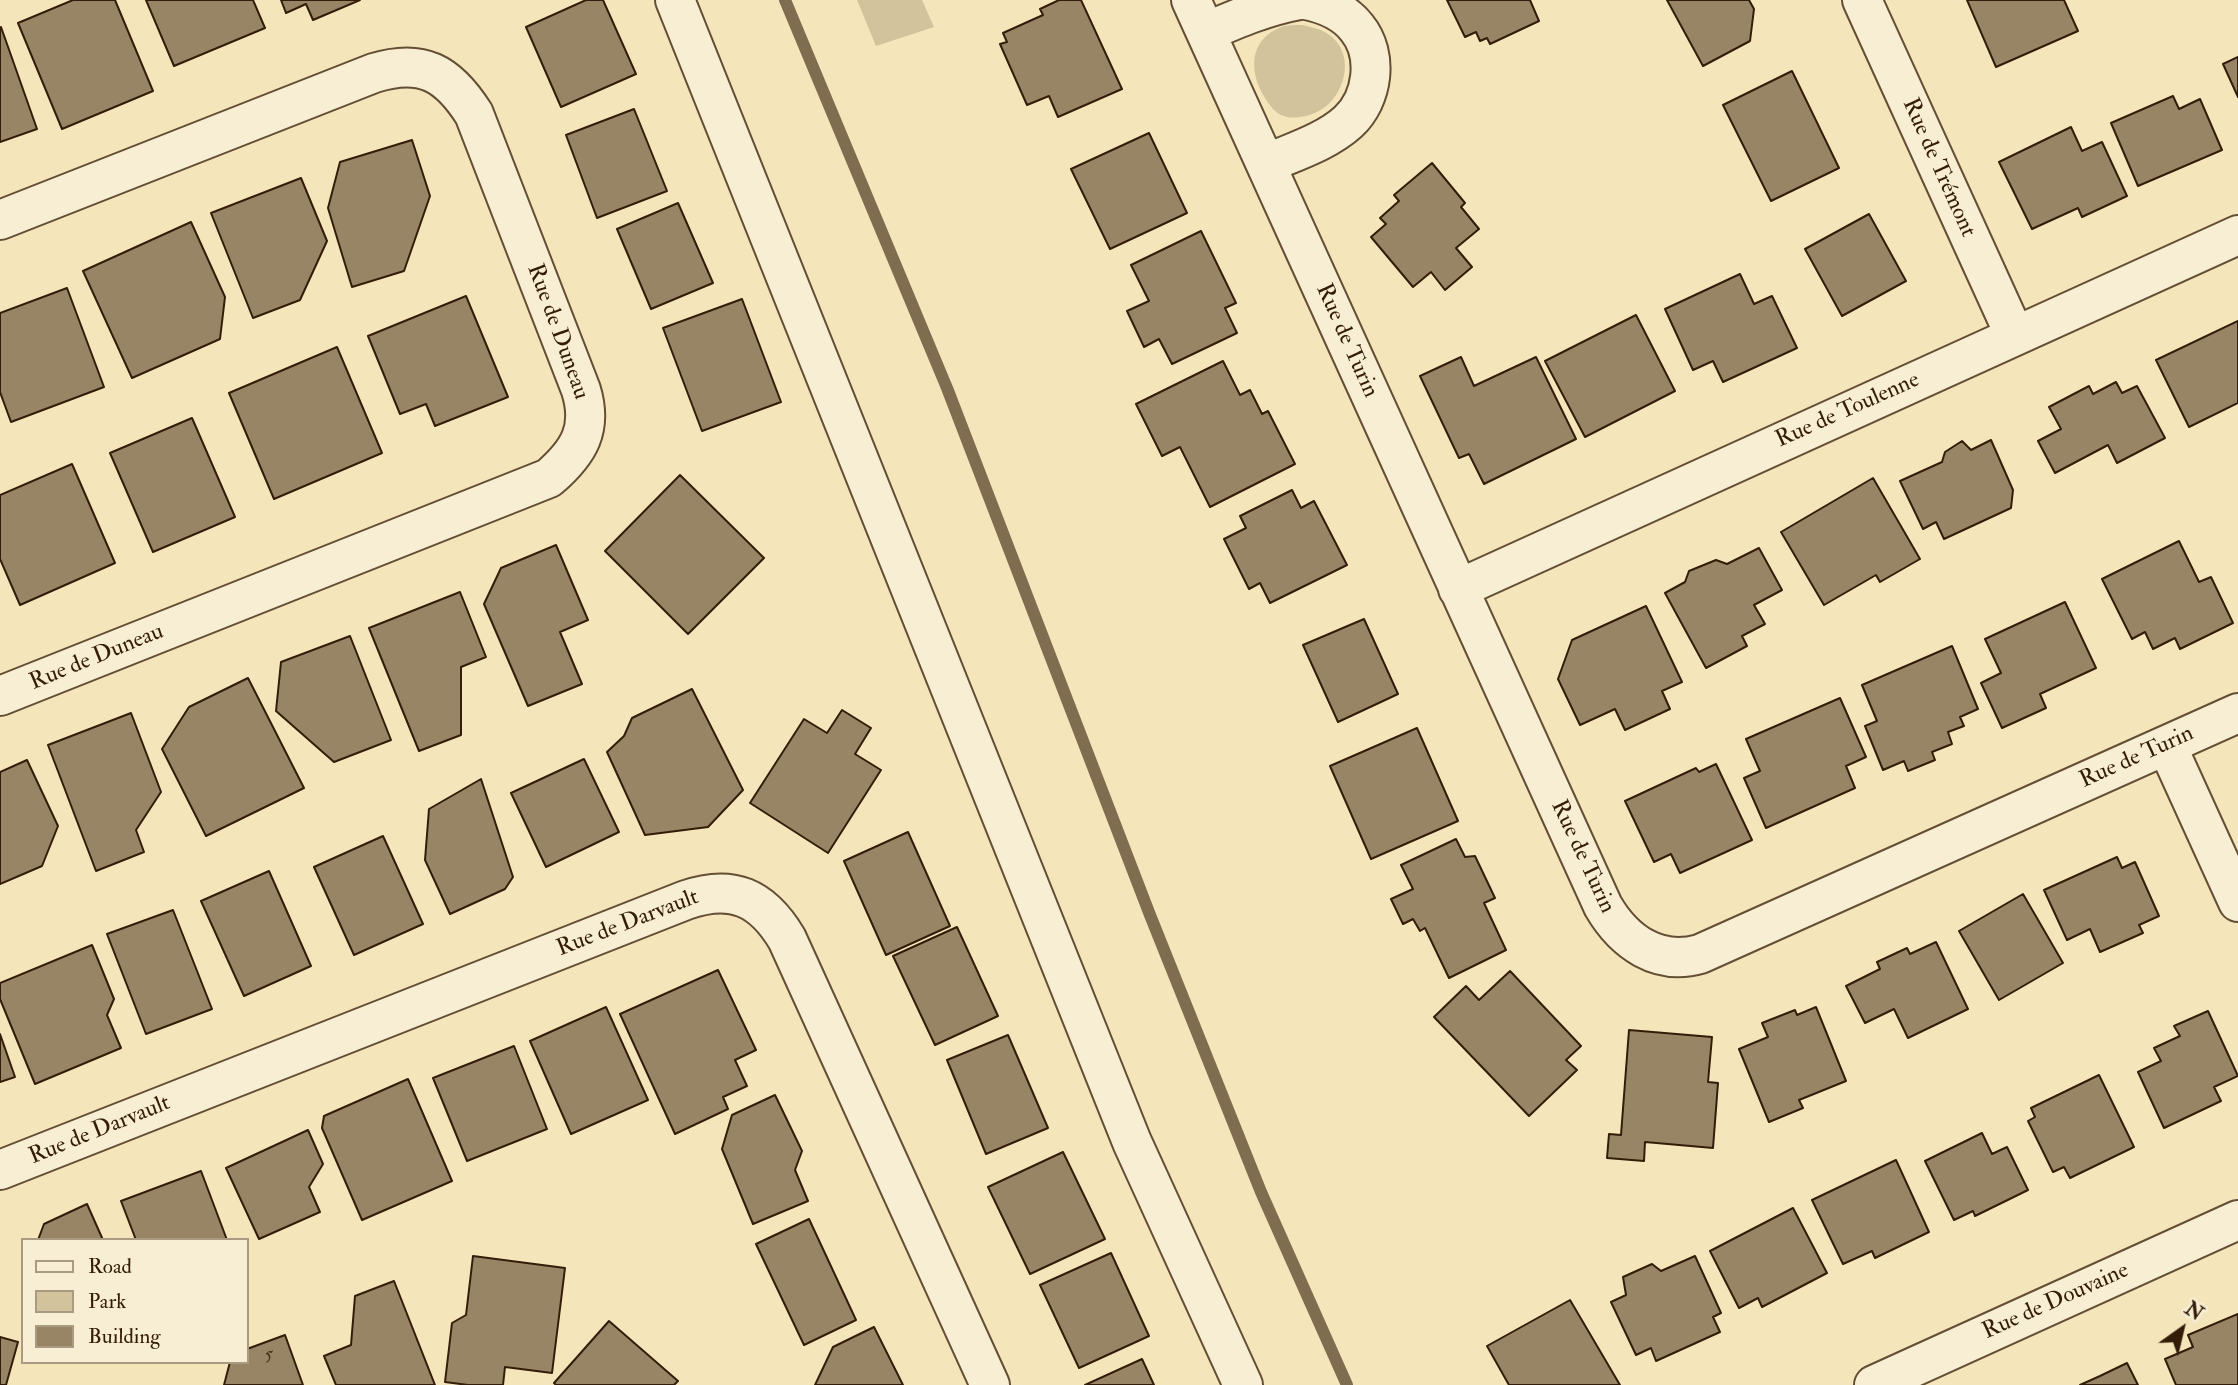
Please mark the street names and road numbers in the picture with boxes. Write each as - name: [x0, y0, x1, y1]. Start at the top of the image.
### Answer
- street label: Rue de Trémont: [1895, 94, 1981, 242]
- street label: Rue de Duneau: [520, 261, 594, 403]
- street label: Rue de Turin: [1309, 280, 1383, 402]
- street label: Rue de Toulenne: [1772, 367, 1924, 455]
- street label: Rue de Duneau: [26, 619, 168, 697]
- street label: Rue de Turin: [2076, 721, 2198, 795]
- street label: Rue de Turin: [1544, 796, 1620, 918]
- street label: Rue de Darvault: [553, 884, 703, 964]
- street label: Rue de Darvault: [25, 1090, 175, 1172]
- street label: Rue de Douvaine: [1979, 1257, 2133, 1347]

